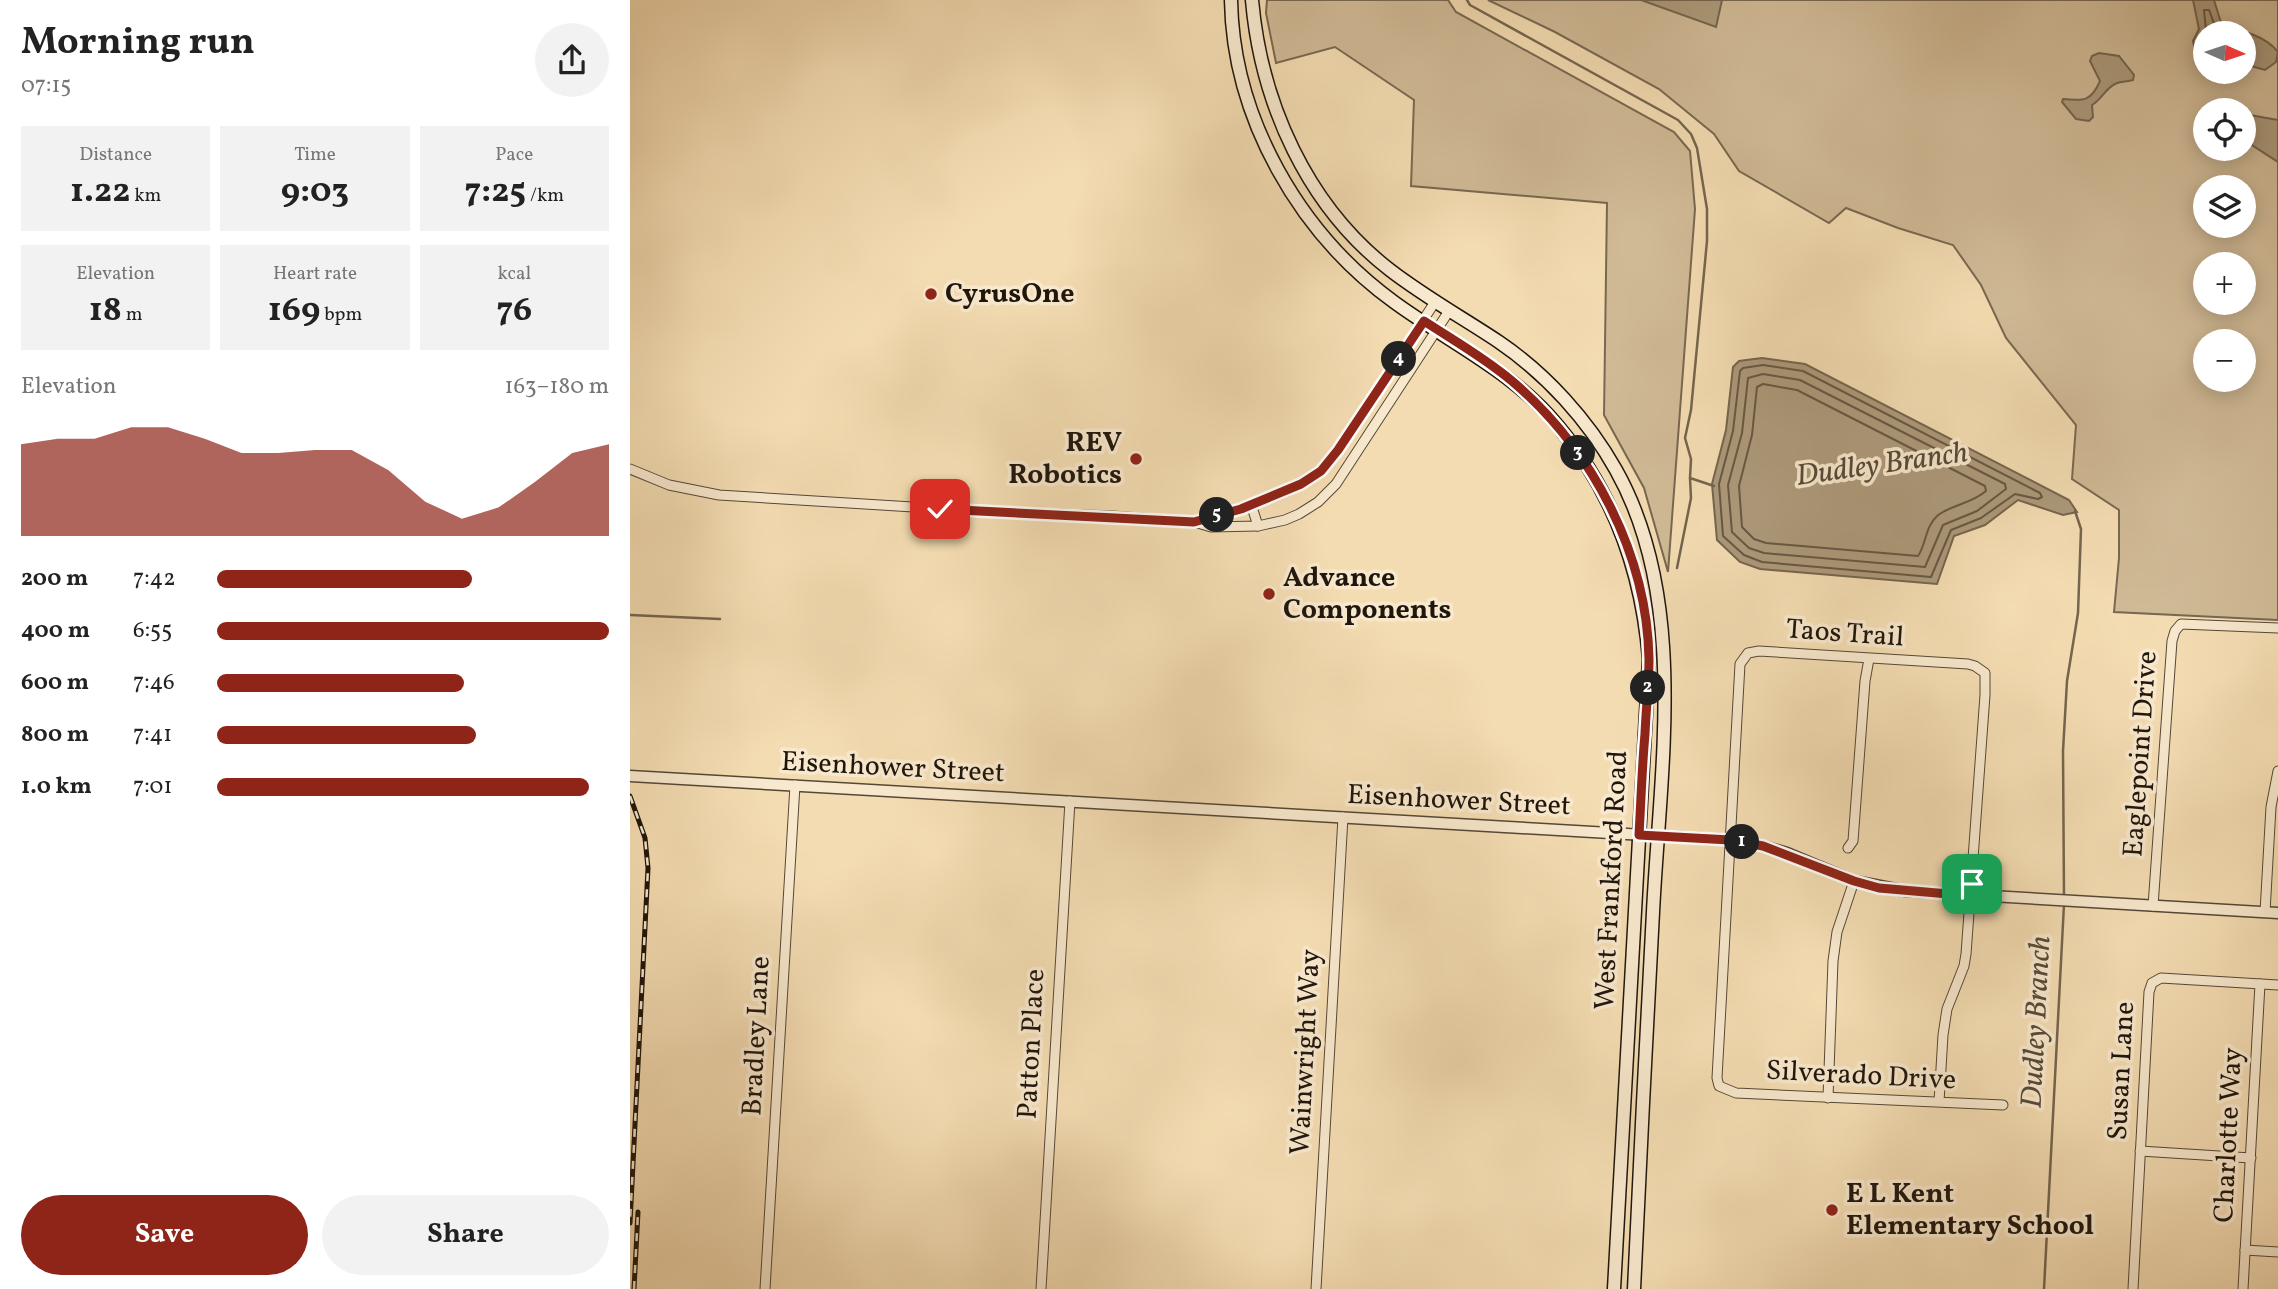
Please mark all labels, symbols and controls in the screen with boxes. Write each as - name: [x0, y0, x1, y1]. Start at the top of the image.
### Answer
- text: Morning run: [21, 17, 255, 70]
- north arrow: [2193, 21, 2256, 84]
- map controls: [2193, 21, 2256, 392]
- button: share: [535, 23, 609, 97]
- text: 07:15: [21, 70, 71, 102]
- button: locate: [2193, 98, 2256, 161]
- text: Distance: [79, 142, 152, 168]
- text: Time: [294, 142, 336, 168]
- text: Pace: [495, 142, 533, 168]
- text: 1.22: [70, 168, 130, 216]
- text: 9:03: [281, 168, 349, 216]
- text: 7:25: [465, 168, 526, 216]
- button: layers: [2193, 175, 2256, 238]
- text: km: [130, 183, 161, 209]
- text: /km: [526, 183, 564, 209]
- button: +: [2193, 252, 2256, 315]
- text: Elevation: [76, 261, 155, 287]
- text: Heart rate: [273, 261, 357, 287]
- text: kcal: [497, 261, 531, 287]
- place label: CyrusOne: [945, 275, 1074, 314]
- marker: CyrusOne: [923, 286, 939, 302]
- text: 18: [89, 287, 122, 335]
- text: 169: [268, 287, 320, 335]
- text: 76: [497, 287, 532, 335]
- text: m: [122, 302, 143, 328]
- text: bpm: [320, 302, 362, 328]
- button: −: [2193, 329, 2256, 392]
- pin: 4: [1382, 342, 1416, 376]
- text: 4: [1393, 345, 1404, 371]
- text: Elevation: [21, 371, 117, 403]
- text: 163–180 m: [505, 371, 609, 403]
- place label: REV Robotics: [1008, 424, 1122, 495]
- water label: Dudley Branch: [1793, 432, 1971, 498]
- pin: 3: [1560, 435, 1595, 470]
- text: 3: [1573, 439, 1582, 465]
- marker: REV Robotics: [1128, 451, 1144, 467]
- pin: [910, 479, 970, 539]
- icon: check: [921, 490, 959, 528]
- pin: 5: [1200, 498, 1234, 532]
- text: 5: [1212, 501, 1221, 527]
- place label: Advance Components: [1283, 559, 1452, 630]
- text: 200 m: [21, 563, 88, 595]
- text: 7:42: [133, 563, 176, 595]
- marker: Advance Components: [1261, 586, 1277, 602]
- street label: Taos Trail: [1785, 610, 1905, 658]
- text: 400 m: [21, 615, 90, 647]
- text: 6:55: [133, 615, 172, 647]
- street label: Eaglepoint Drive: [2114, 650, 2168, 858]
- text: 600 m: [21, 667, 89, 699]
- text: 7:46: [133, 667, 175, 699]
- pin: 2: [1630, 670, 1666, 706]
- text: 2: [1643, 674, 1652, 700]
- text: 800 m: [21, 719, 89, 751]
- text: 7:41: [133, 719, 172, 751]
- street label: Eisenhower Street: [780, 743, 1006, 793]
- street label: West Frankford Road: [1586, 749, 1638, 1011]
- text: 1.0 km: [21, 771, 92, 803]
- text: 7:01: [133, 771, 172, 803]
- street label: Eisenhower Street: [1346, 776, 1572, 826]
- pin: 1: [1724, 824, 1760, 860]
- text: 1: [1738, 828, 1745, 854]
- pin: [1942, 854, 2002, 914]
- icon: arrive: [1953, 865, 1991, 903]
- water label: Dudley Branch: [2012, 935, 2062, 1109]
- street label: Wainwright Way: [1281, 948, 1331, 1156]
- street label: Bradley Lane: [733, 955, 781, 1117]
- street label: Patton Place: [1009, 968, 1055, 1120]
- street label: Susan Lane: [2099, 1001, 2145, 1141]
- street label: Charlotte Way: [2205, 1046, 2253, 1224]
- street label: Silverado Drive: [1765, 1052, 1957, 1100]
- place label: E L Kent Elementary School: [1846, 1175, 2094, 1246]
- button: Save: [21, 1195, 308, 1275]
- button: Share: [322, 1195, 609, 1275]
- marker: E L Kent Elementary School: [1824, 1202, 1840, 1218]

